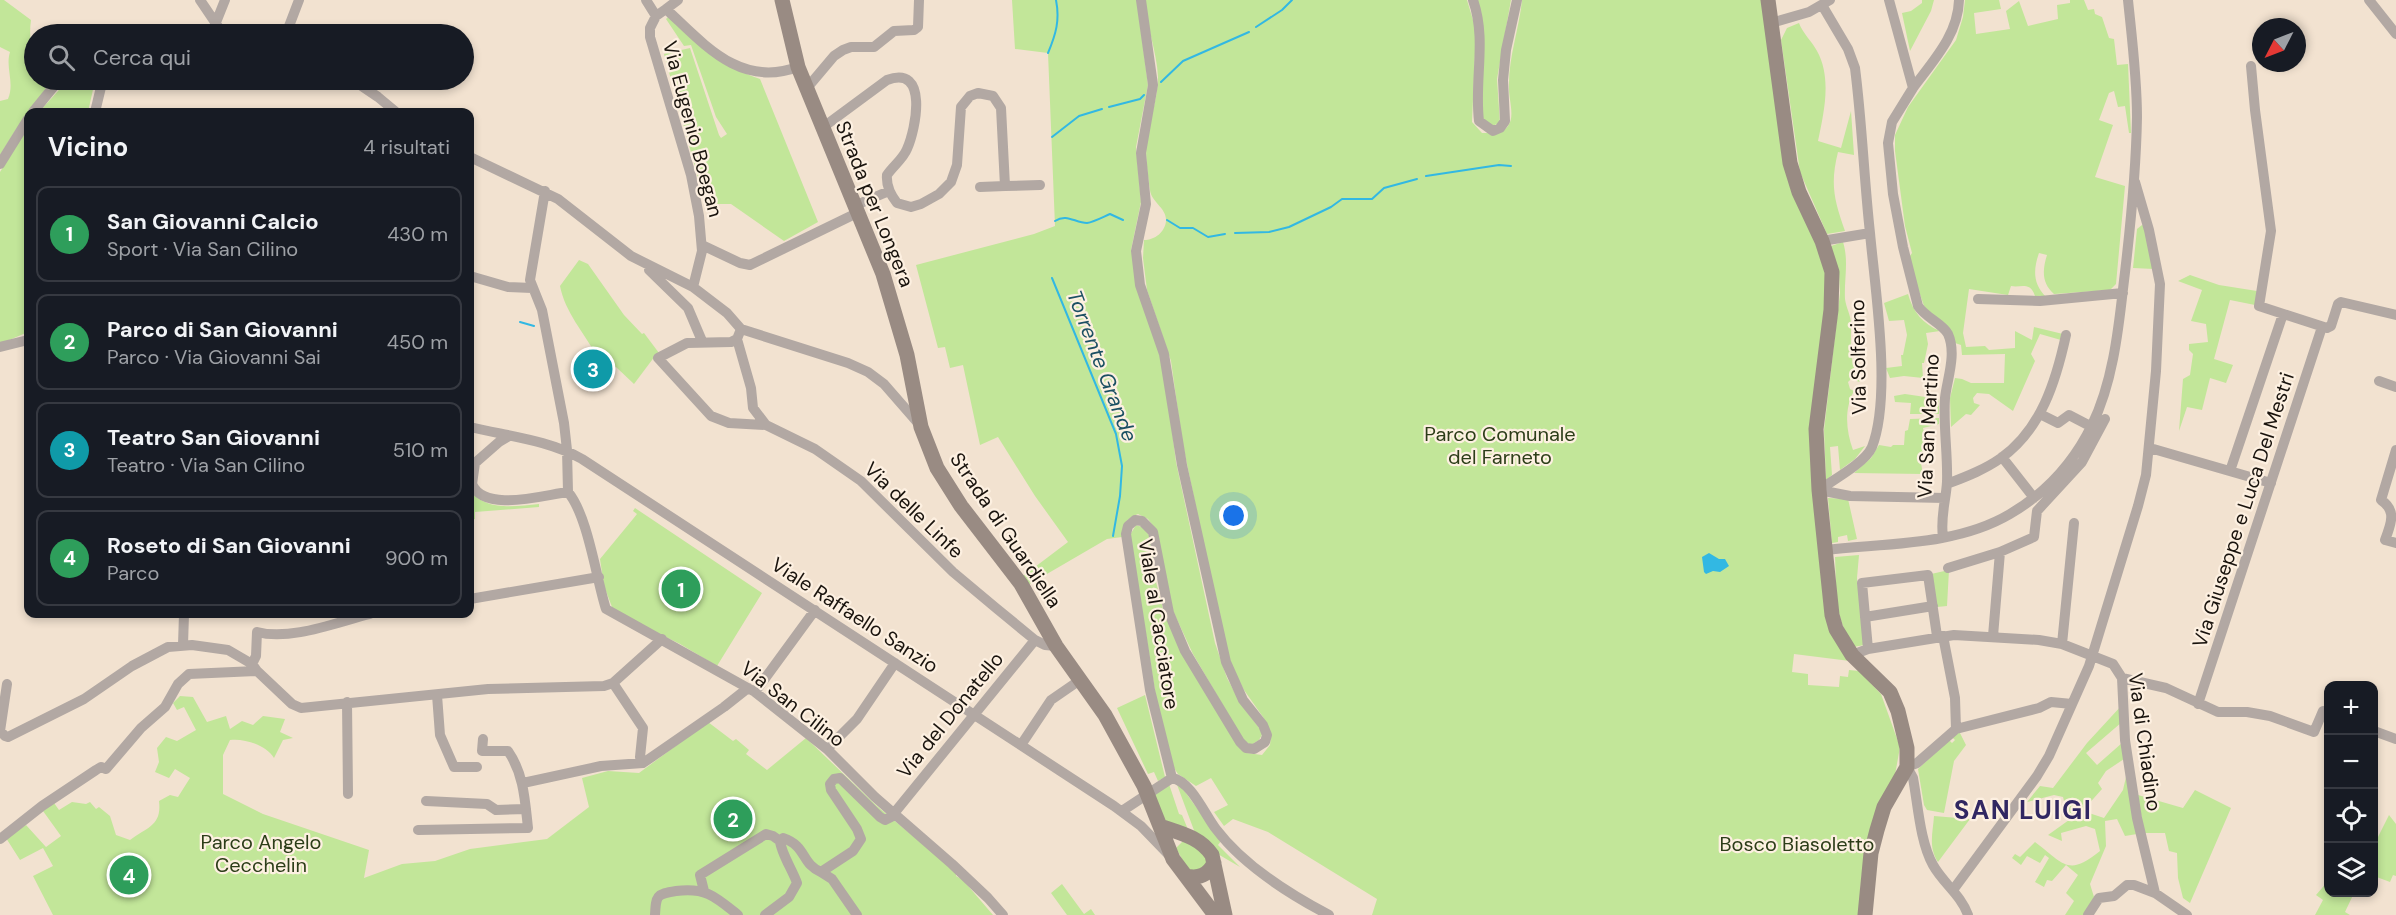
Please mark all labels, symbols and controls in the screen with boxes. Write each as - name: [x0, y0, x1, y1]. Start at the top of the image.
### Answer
- north arrow: [2252, 18, 2306, 72]
- search box: [24, 24, 474, 90]
- street label: Via Eugenio Boegan: [657, 38, 729, 220]
- icon: search: [45, 41, 78, 74]
- text: Cerca qui: [93, 43, 191, 72]
- street label: Strada per Longera: [830, 117, 920, 291]
- text: Vicino: [48, 130, 128, 164]
- text: 4 risultati: [363, 134, 450, 160]
- text: San Giovanni Calcio: [107, 207, 319, 236]
- text: 1: [66, 221, 73, 247]
- text: 430 m: [387, 221, 448, 247]
- text: Sport · Via San Cilino: [107, 236, 298, 262]
- water label: Torrente Grande: [1060, 286, 1144, 446]
- street label: Via Solferino: [1844, 299, 1872, 415]
- text: Parco di San Giovanni: [107, 315, 338, 344]
- text: 2: [64, 329, 75, 355]
- text: 450 m: [387, 329, 448, 355]
- text: Parco · Via Giovanni Sai: [107, 344, 321, 370]
- pin: 3: [574, 346, 612, 392]
- street label: Via San Martino: [1911, 353, 1945, 499]
- street label: Via Giuseppe e Luca Del Mestri: [2186, 369, 2300, 651]
- park label: Parco Comunale del Farneto: [1424, 421, 1576, 470]
- text: Teatro San Giovanni: [107, 423, 320, 452]
- text: 3: [63, 437, 76, 463]
- text: 510 m: [393, 437, 448, 463]
- street label: Strada di Guardiella: [944, 447, 1068, 613]
- text: Teatro · Via San Cilino: [107, 452, 305, 478]
- street label: Via delle Linfe: [859, 456, 969, 564]
- your location: [1219, 501, 1248, 530]
- text: Roseto di San Giovanni: [107, 531, 351, 560]
- street label: Viale al Cacciatore: [1133, 537, 1185, 711]
- text: 4: [63, 545, 76, 571]
- text: 900 m: [385, 545, 448, 571]
- street label: Viale Raffaello Sanzio: [767, 551, 943, 679]
- text: Parco: [107, 560, 159, 586]
- pin: 1: [662, 566, 700, 612]
- street label: Via del Donatello: [891, 646, 1009, 784]
- street label: Via San Cilino: [736, 655, 850, 753]
- street label: Via di Chiadino: [2122, 671, 2168, 813]
- map controls: [2324, 681, 2378, 897]
- button: +: [2324, 681, 2378, 735]
- button: −: [2324, 735, 2378, 789]
- button: locate: [2324, 789, 2378, 843]
- district label: SAN LUIGI: [1954, 793, 2092, 827]
- pin: 2: [714, 796, 752, 842]
- park label: Parco Angelo Cecchelin: [201, 829, 321, 878]
- park label: Bosco Biasoletto: [1720, 831, 1874, 857]
- button: layers: [2324, 843, 2378, 897]
- pin: 4: [110, 852, 148, 898]

